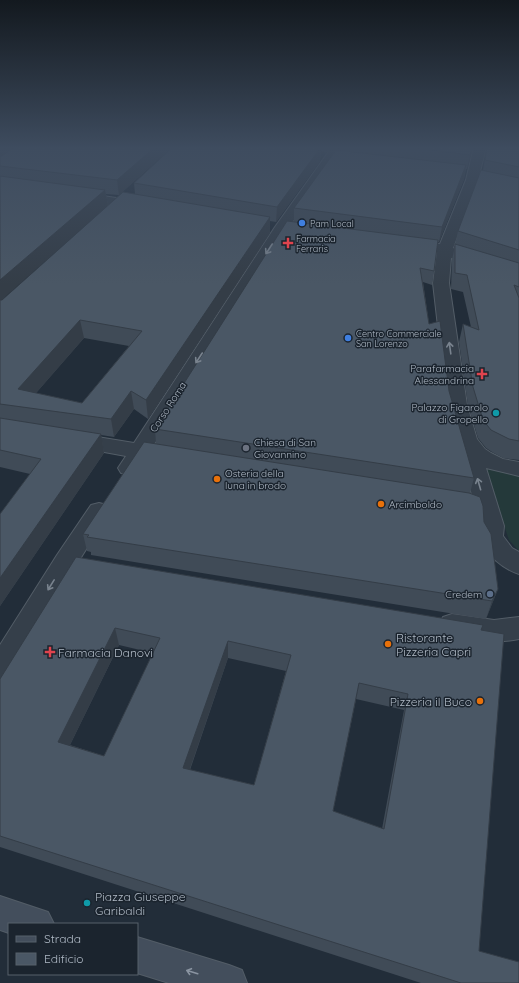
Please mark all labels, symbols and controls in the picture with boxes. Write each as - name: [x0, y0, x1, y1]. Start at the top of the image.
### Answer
- marker: Pam Local: [297, 218, 307, 228]
- place label: Pam Local: [310, 218, 354, 229]
- place label: Farmacia Ferraris: [296, 233, 336, 254]
- marker: Farmacia Ferraris: [283, 238, 293, 248]
- one-way arrow: [264, 243, 272, 255]
- place label: Centro Commerciale San Lorenzo: [356, 328, 442, 349]
- marker: Centro Commerciale San Lorenzo: [343, 333, 353, 343]
- one-way arrow: [446, 342, 454, 355]
- one-way arrow: [195, 353, 203, 364]
- place label: Parafarmacia Alessandrina: [410, 362, 474, 387]
- marker: Parafarmacia Alessandrina: [477, 369, 487, 379]
- street label: Corso Roma: [147, 379, 189, 435]
- place label: Palazzo Figarolo di Gropello: [411, 401, 488, 426]
- marker: Palazzo Figarolo di Gropello: [491, 408, 501, 418]
- place label: Chiesa di San Giovannino: [254, 436, 316, 461]
- marker: Chiesa di San Giovannino: [241, 443, 251, 453]
- place label: Osteria della luna in brodo: [225, 467, 286, 492]
- marker: Osteria della luna in brodo: [212, 474, 222, 484]
- one-way arrow: [475, 477, 482, 490]
- place label: Arcimboldo: [389, 498, 442, 511]
- marker: Arcimboldo: [376, 499, 386, 509]
- one-way arrow: [47, 579, 55, 591]
- place label: Credem: [445, 588, 482, 601]
- marker: Credem: [485, 589, 495, 599]
- place label: Ristorante Pizzeria Capri: [396, 630, 471, 659]
- marker: Ristorante Pizzeria Capri: [383, 639, 393, 649]
- place label: Farmacia Danovi: [58, 645, 153, 660]
- marker: Farmacia Danovi: [45, 647, 55, 657]
- place label: Pizzeria il Buco: [390, 694, 472, 709]
- marker: Pizzeria il Buco: [475, 696, 485, 706]
- place label: Piazza Giuseppe Garibaldi: [95, 889, 186, 918]
- marker: Piazza Giuseppe Garibaldi: [82, 898, 92, 908]
- legend: [8, 923, 138, 975]
- text: Strada: [44, 931, 81, 946]
- text: Edificio: [44, 951, 84, 966]
- one-way arrow: [186, 968, 199, 975]

